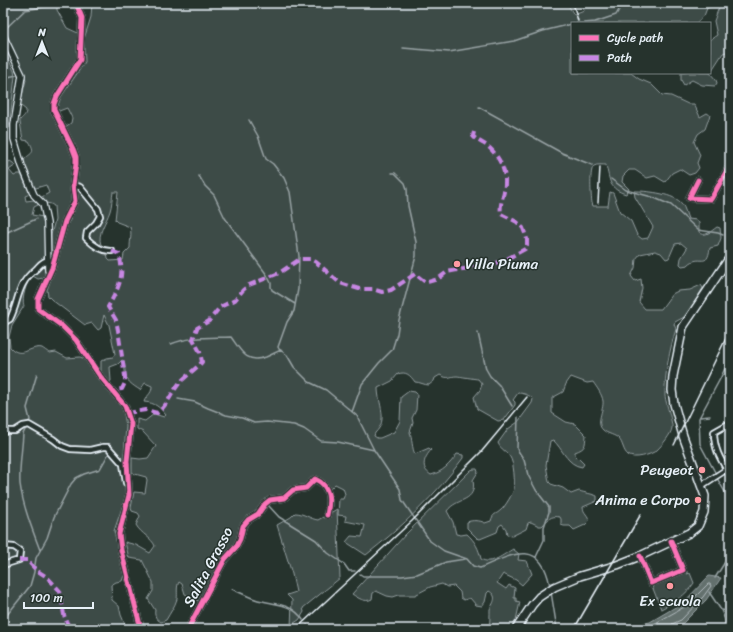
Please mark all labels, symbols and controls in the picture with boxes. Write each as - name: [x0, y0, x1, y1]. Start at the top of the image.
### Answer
- north arrow: [22, 22, 62, 62]
- legend: [571, 22, 711, 74]
- text: N: [37, 23, 46, 42]
- text: Cycle path: [607, 27, 663, 49]
- text: Path: [607, 47, 632, 69]
- place label: Villa Piuma: [465, 251, 539, 277]
- marker: Villa Piuma: [452, 259, 462, 269]
- place label: Peugeot: [640, 457, 694, 483]
- marker: Peugeot: [697, 465, 707, 475]
- place label: Anima e Corpo: [594, 487, 690, 513]
- marker: Anima e Corpo: [693, 495, 703, 505]
- street label: Salita Grasso: [176, 522, 240, 612]
- marker: Ex scuola: [665, 581, 675, 591]
- scale bar: [24, 584, 93, 610]
- text: 100 m: [30, 587, 63, 609]
- place label: Ex scuola: [639, 588, 701, 614]

